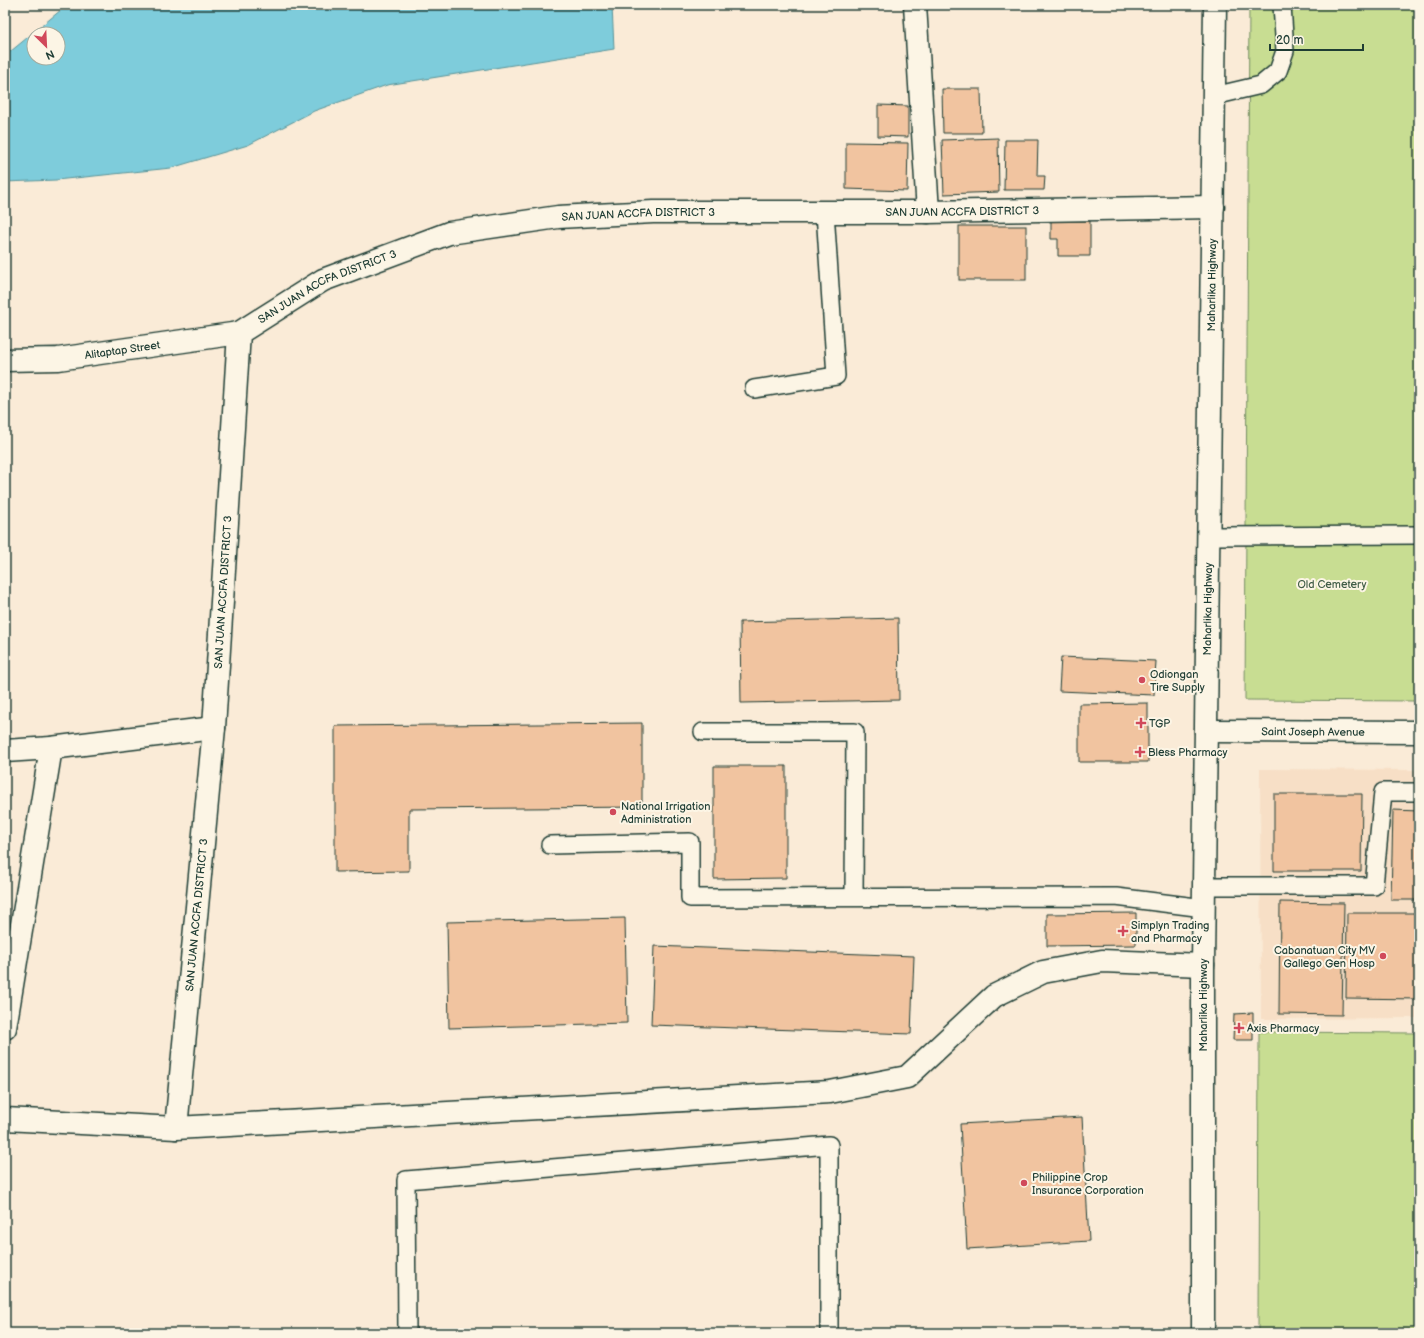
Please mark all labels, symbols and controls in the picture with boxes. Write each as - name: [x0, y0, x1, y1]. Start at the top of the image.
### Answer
- north arrow: [26, 26, 66, 66]
- scale bar: [1270, 26, 1363, 52]
- text: 20 m: [1276, 33, 1303, 48]
- text: N: [43, 47, 56, 62]
- street label: SAN JUAN ACCFA DISTRICT 3: [885, 204, 1039, 219]
- street label: SAN JUAN ACCFA DISTRICT 3: [561, 206, 715, 223]
- street label: Maharlika Highway: [1204, 238, 1219, 332]
- street label: SAN JUAN ACCFA DISTRICT 3: [255, 247, 398, 326]
- street label: Alitaptap Street: [84, 338, 161, 362]
- street label: SAN JUAN ACCFA DISTRICT 3: [211, 515, 234, 669]
- street label: Maharlika Highway: [1200, 562, 1215, 656]
- park label: Old Cemetery: [1297, 578, 1367, 591]
- place label: Odiongan Tire Supply: [1150, 668, 1205, 694]
- marker: Odiongan Tire Supply: [1137, 675, 1147, 685]
- place label: TGP: [1149, 717, 1170, 730]
- marker: TGP: [1136, 718, 1146, 728]
- street label: Saint Joseph Avenue: [1261, 725, 1365, 738]
- place label: Bless Pharmacy: [1148, 746, 1228, 759]
- marker: Bless Pharmacy: [1135, 747, 1145, 757]
- place label: National Irrigation Administration: [621, 800, 710, 826]
- marker: National Irrigation Administration: [608, 807, 618, 817]
- street label: SAN JUAN ACCFA DISTRICT 3: [183, 838, 210, 992]
- place label: Simplyn Trading and Pharmacy: [1131, 919, 1209, 945]
- marker: Simplyn Trading and Pharmacy: [1118, 926, 1128, 936]
- place label: Cabanatuan City MV Gallego Gen Hosp: [1274, 944, 1375, 970]
- marker: Cabanatuan City MV Gallego Gen Hosp: [1378, 951, 1388, 961]
- street label: Maharlika Highway: [1197, 958, 1210, 1052]
- place label: Axis Pharmacy: [1247, 1022, 1319, 1035]
- marker: Axis Pharmacy: [1234, 1023, 1244, 1033]
- place label: Philippine Crop Insurance Corporation: [1032, 1171, 1144, 1197]
- marker: Philippine Crop Insurance Corporation: [1019, 1178, 1029, 1188]

